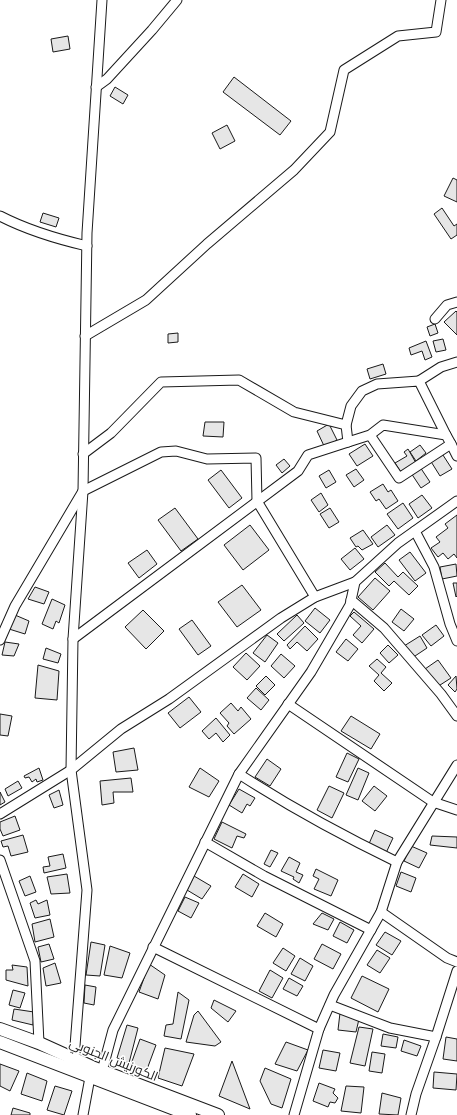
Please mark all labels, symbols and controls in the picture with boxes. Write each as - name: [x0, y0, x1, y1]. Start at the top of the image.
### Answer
- street label: الكورنيش الجنوبي: [66, 1034, 161, 1087]

